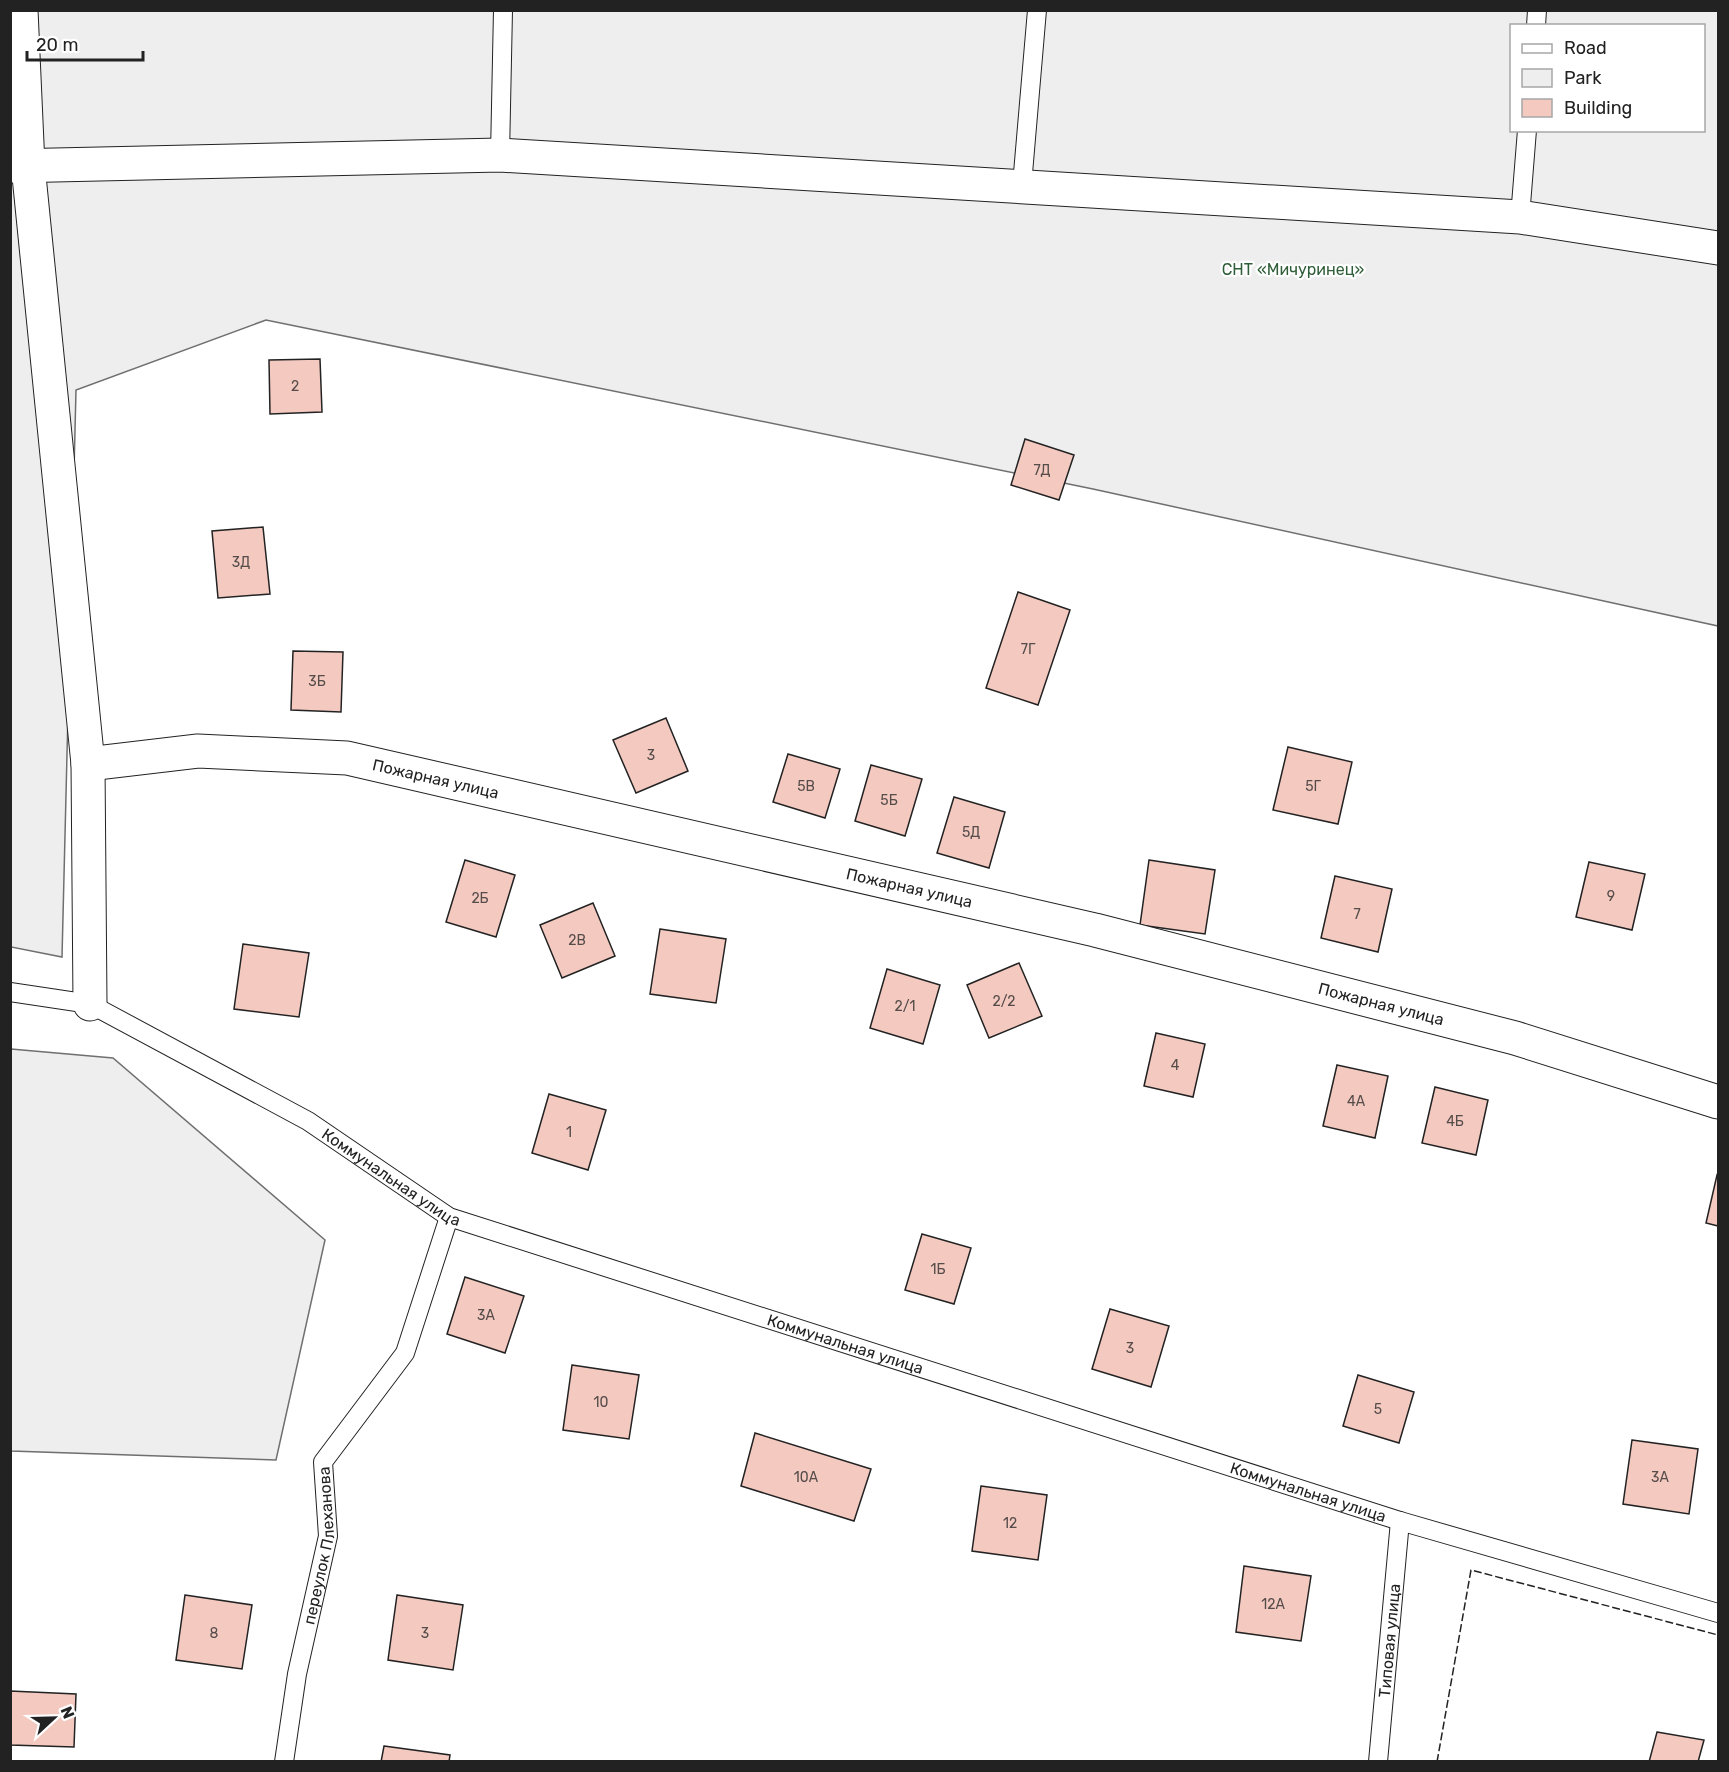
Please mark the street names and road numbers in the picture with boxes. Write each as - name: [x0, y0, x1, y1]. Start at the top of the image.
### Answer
- street label: Пожарная улица: [371, 755, 501, 802]
- street label: Пожарная улица: [844, 864, 974, 911]
- street label: Пожарная улица: [1316, 978, 1446, 1029]
- street label: Коммунальная улица: [319, 1124, 463, 1230]
- street label: Коммунальная улица: [765, 1310, 926, 1378]
- street label: Коммунальная улица: [1228, 1458, 1389, 1526]
- street label: переулок Плеханова: [299, 1466, 338, 1626]
- street label: Типовая улица: [1374, 1583, 1404, 1698]

